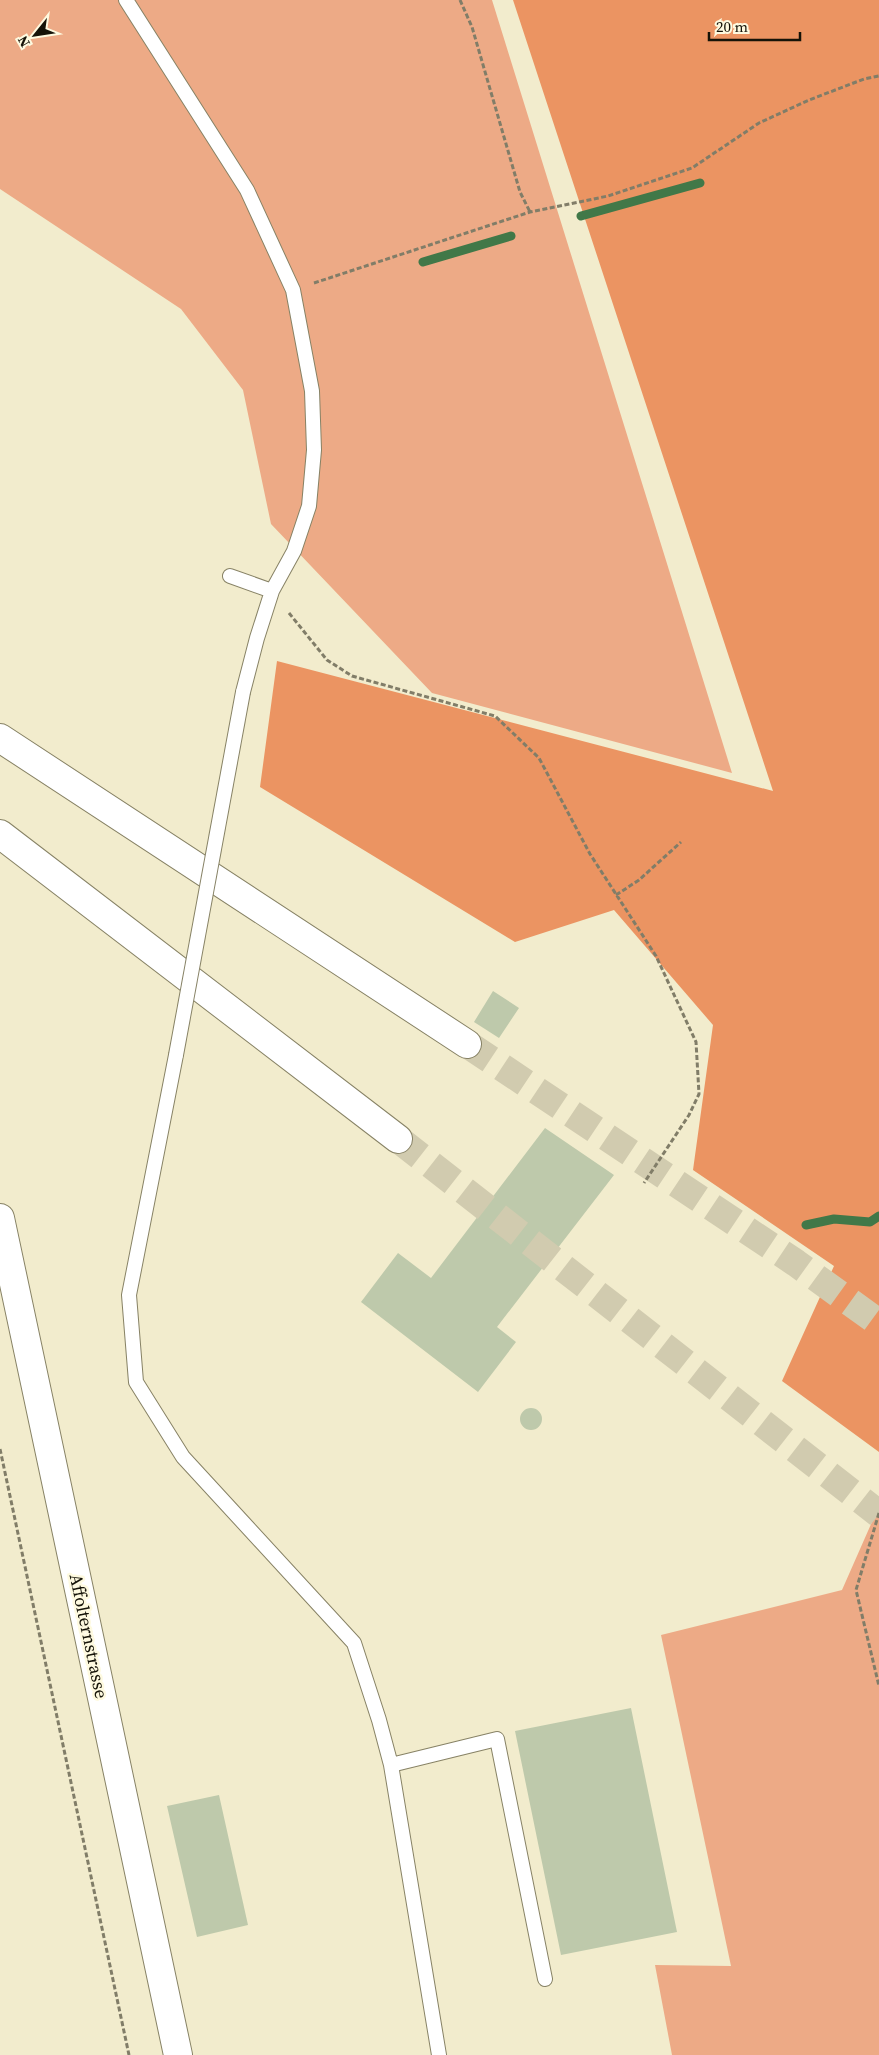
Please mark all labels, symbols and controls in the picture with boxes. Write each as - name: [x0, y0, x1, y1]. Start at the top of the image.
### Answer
- north arrow: [10, 10, 60, 60]
- scale bar: [709, 10, 800, 42]
- text: 20 m: [716, 16, 748, 37]
- text: N: [13, 32, 35, 51]
- street label: Affolternstrasse: [64, 1571, 114, 1701]

